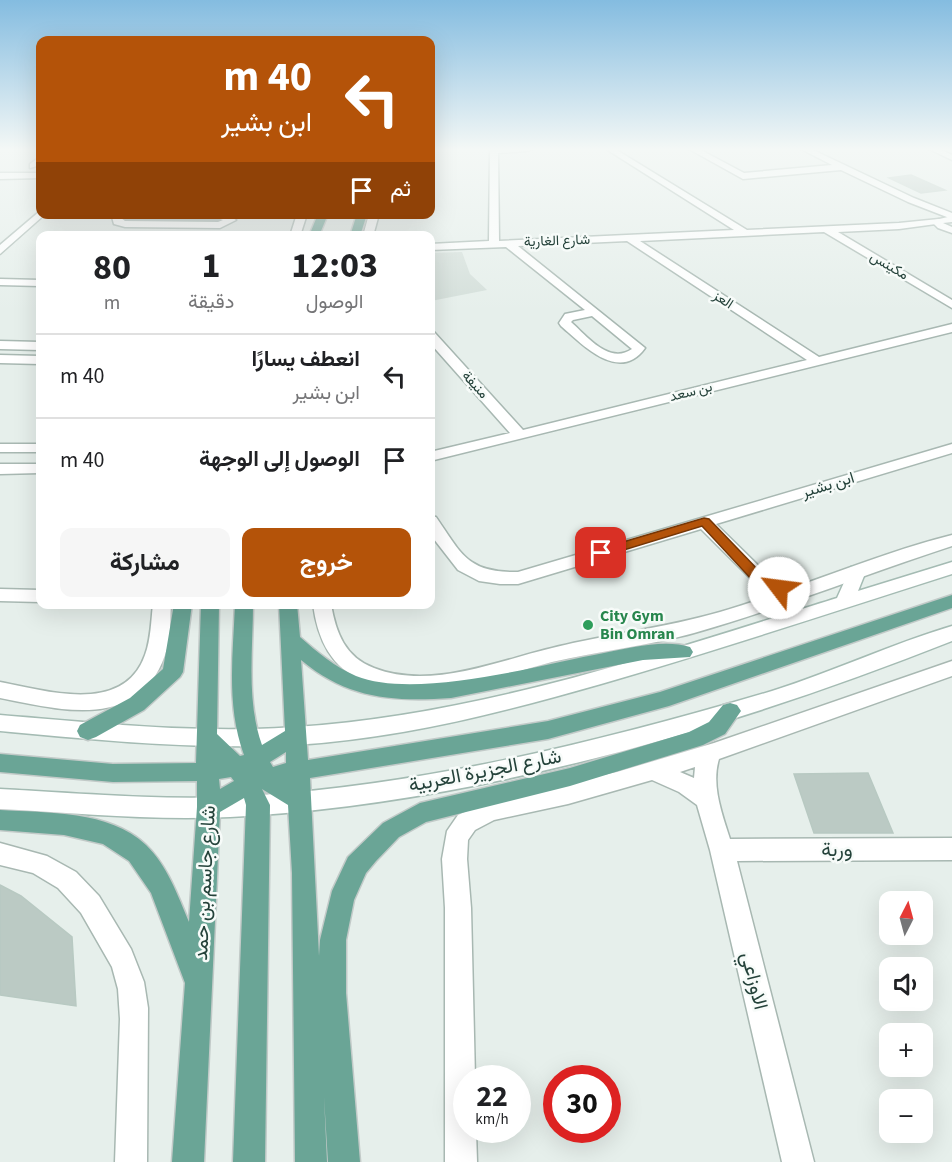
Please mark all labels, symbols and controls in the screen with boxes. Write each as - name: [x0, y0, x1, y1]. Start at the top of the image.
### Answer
- text: 40 m: [223, 47, 312, 107]
- icon: left: [333, 60, 411, 138]
- text: ابن بشير: [221, 103, 312, 142]
- text: ثم: [390, 173, 411, 205]
- icon: arrive: [345, 174, 378, 207]
- street label: شارع الغارية: [524, 230, 590, 252]
- text: 1: [202, 240, 221, 291]
- text: 12:03: [291, 240, 378, 291]
- text: 80: [93, 242, 131, 293]
- street label: مكينس: [866, 247, 912, 285]
- street label: العز: [708, 285, 737, 314]
- text: دقيقة: [188, 288, 234, 316]
- text: الوصول: [306, 288, 363, 316]
- text: m: [104, 289, 120, 317]
- text: انعطف يسارًا: [251, 343, 360, 375]
- text: 40 m: [60, 360, 105, 392]
- icon: left: [378, 360, 411, 393]
- street label: منيفة: [457, 367, 493, 403]
- street label: بن سعد: [667, 377, 715, 407]
- text: ابن بشير: [293, 379, 360, 407]
- text: الوصول إلى الوجهة: [199, 443, 360, 475]
- text: 40 m: [60, 444, 105, 476]
- icon: arrive: [378, 444, 411, 477]
- street label: ابن بشير: [798, 467, 857, 504]
- pin: [575, 527, 626, 578]
- button: مشاركة: [60, 528, 230, 597]
- button: خروج: [242, 528, 411, 597]
- icon: arrive: [584, 536, 617, 569]
- position arrow: [747, 556, 811, 620]
- place label: City Gym Bin Omran: [600, 605, 675, 645]
- marker: City Gym Bin Omran: [581, 618, 595, 632]
- street label: شارع الجزيرة العربية: [406, 742, 564, 800]
- street label: شارع جاسم بن حمد: [187, 805, 223, 961]
- street label: وربة: [821, 836, 853, 864]
- north arrow: [879, 891, 933, 945]
- map controls: [879, 891, 933, 1143]
- street label: الاوزاعي: [731, 949, 775, 1013]
- button: sound: [879, 957, 933, 1011]
- button: +: [879, 1023, 933, 1077]
- speed limit sign: 30: [543, 1065, 621, 1143]
- text: 22: [476, 1075, 508, 1118]
- button: −: [879, 1089, 933, 1143]
- text: km/h: [475, 1109, 509, 1130]

